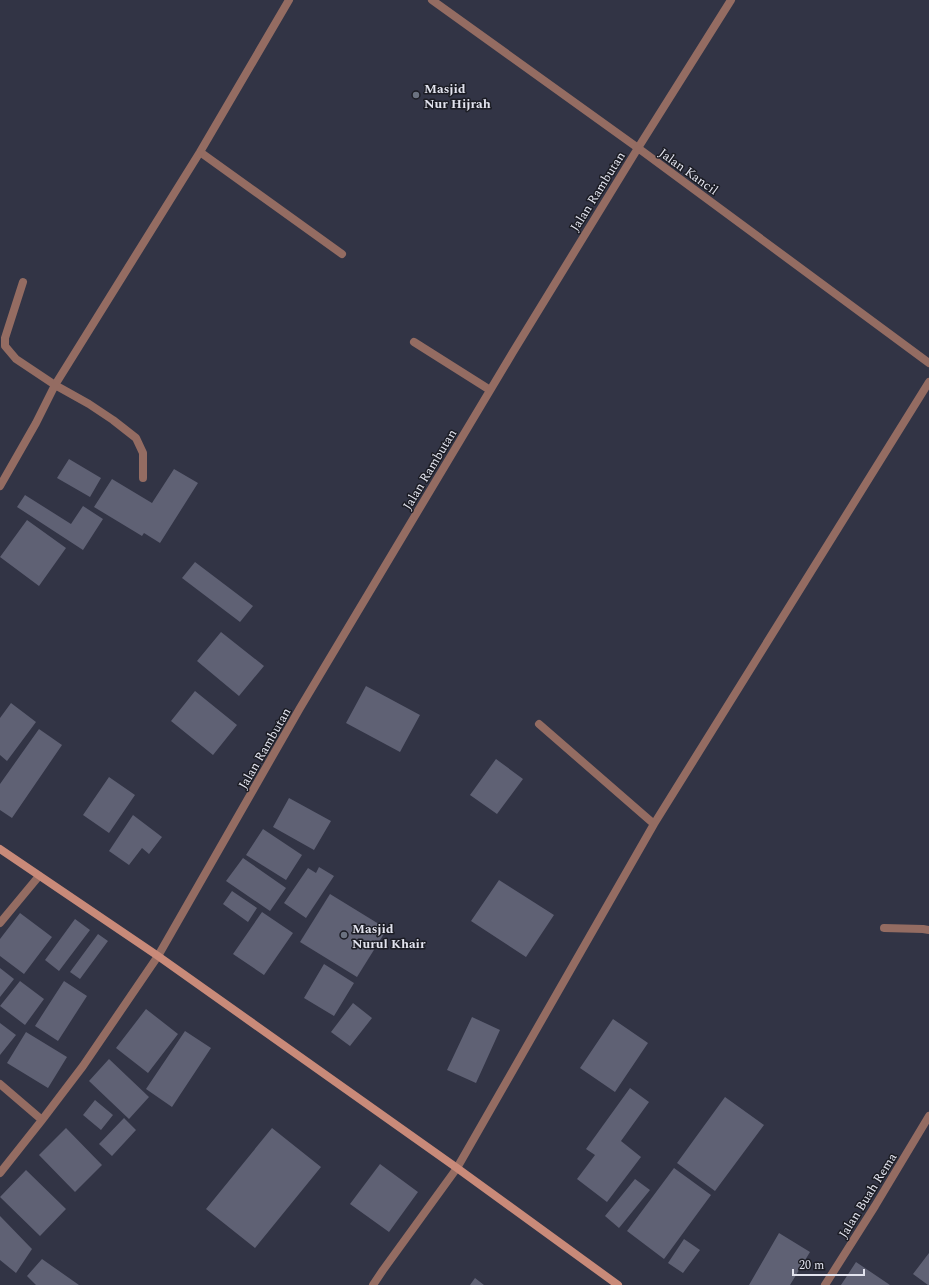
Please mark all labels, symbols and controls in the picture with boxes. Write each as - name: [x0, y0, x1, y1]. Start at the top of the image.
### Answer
- place label: Masjid Nur Hijrah: [424, 79, 491, 114]
- marker: Masjid Nur Hijrah: [411, 90, 421, 100]
- street label: Jalan Kancil: [655, 143, 722, 200]
- street label: Jalan Rambutan: [565, 147, 631, 236]
- street label: Jalan Rambutan: [398, 425, 462, 514]
- street label: Jalan Rambutan: [233, 704, 297, 793]
- place label: Masjid Nurul Khair: [352, 919, 426, 954]
- marker: Masjid Nurul Khair: [339, 930, 349, 940]
- street label: Jalan Buah Rema: [834, 1148, 902, 1242]
- scale bar: [793, 1251, 864, 1277]
- text: 20 m: [799, 1256, 824, 1275]

